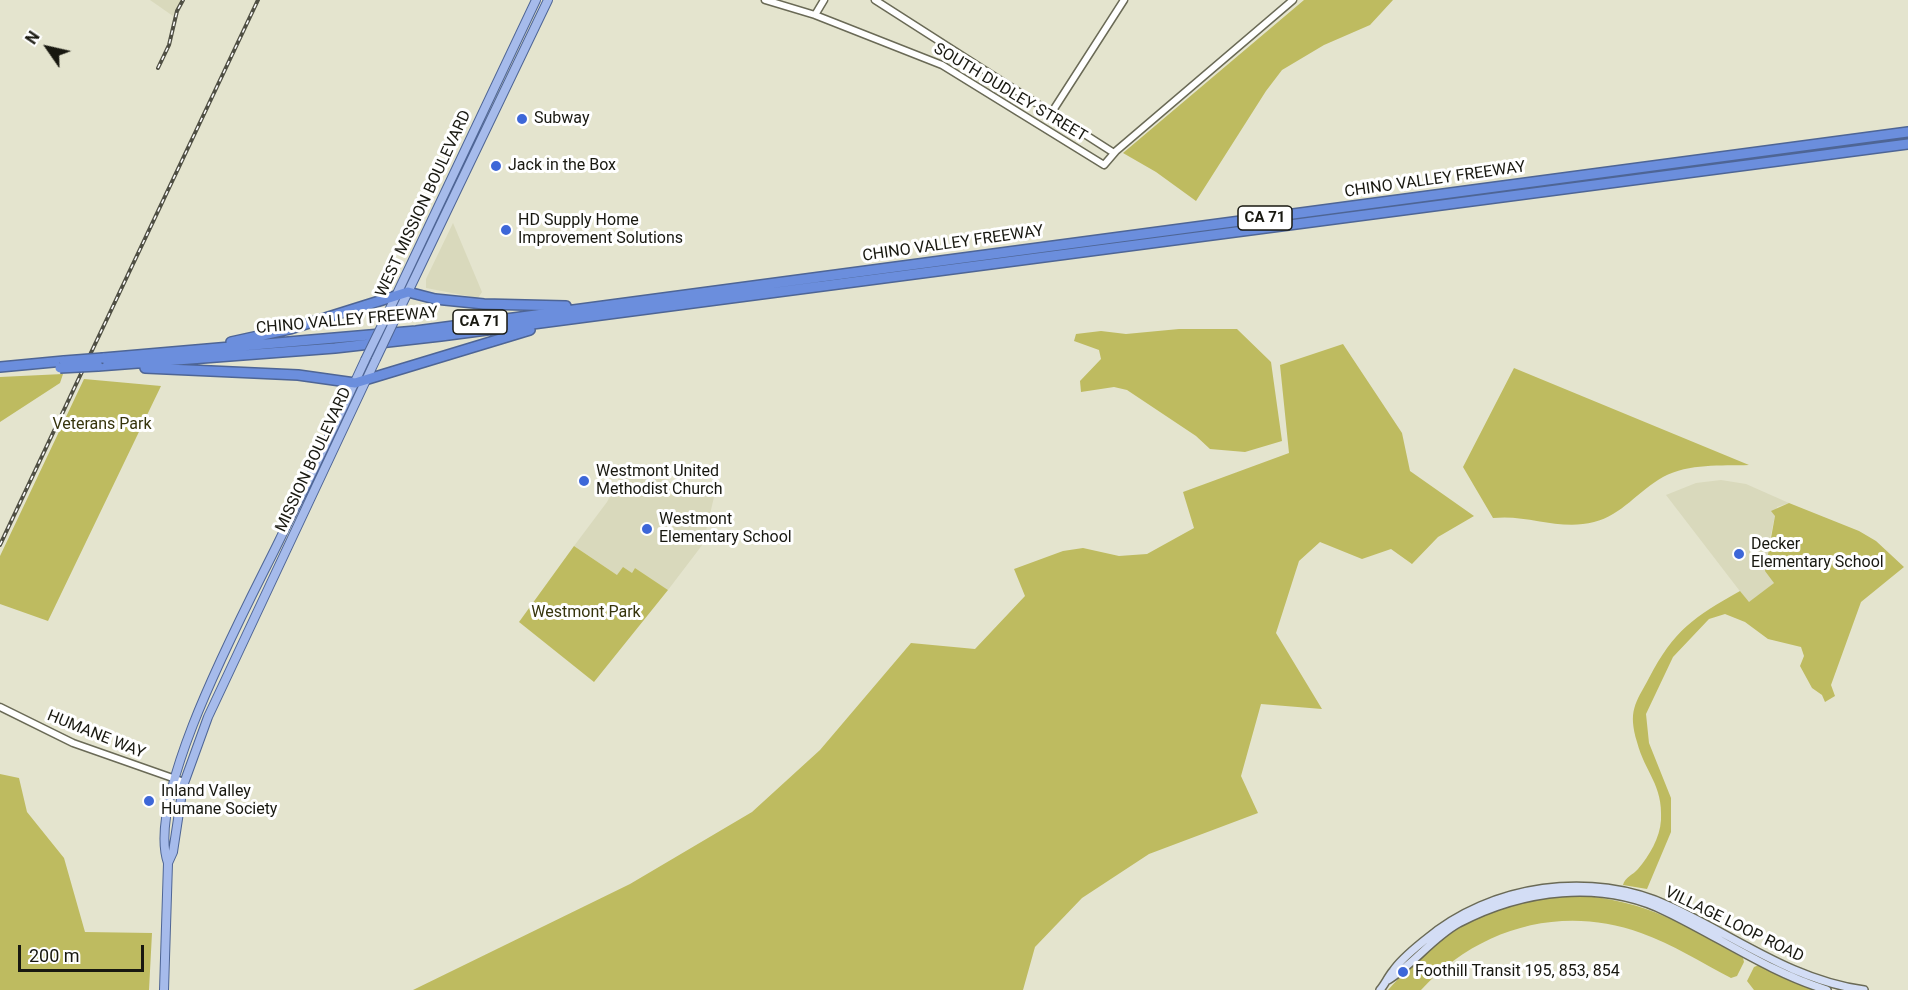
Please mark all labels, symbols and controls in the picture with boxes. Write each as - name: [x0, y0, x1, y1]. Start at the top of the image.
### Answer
- north arrow: [18, 18, 78, 78]
- text: N: [22, 28, 44, 48]
- street label: SOUTH DUDLEY STREET: [930, 40, 1090, 146]
- street label: WEST MISSION BOULEVARD: [372, 108, 476, 300]
- place label: Subway: [534, 109, 589, 129]
- marker: Subway: [515, 112, 529, 126]
- place label: Jack in the Box: [508, 156, 616, 176]
- street label: CHINO VALLEY FREEWAY: [1343, 158, 1527, 202]
- marker: Jack in the Box: [489, 159, 503, 173]
- road number: CA 71: [1238, 206, 1292, 230]
- place label: HD Supply Home Improvement Solutions: [518, 211, 683, 249]
- street label: CHINO VALLEY FREEWAY: [861, 222, 1045, 266]
- marker: HD Supply Home Improvement Solutions: [499, 223, 513, 237]
- street label: CHINO VALLEY FREEWAY: [255, 303, 439, 339]
- road number: CA 71: [453, 310, 507, 334]
- street label: MISSION BOULEVARD: [272, 385, 356, 535]
- park label: Veterans Park: [52, 415, 152, 435]
- place label: Westmont United Methodist Church: [596, 462, 723, 500]
- marker: Westmont United Methodist Church: [577, 474, 591, 488]
- place label: Westmont Elementary School: [659, 510, 792, 548]
- marker: Westmont Elementary School: [640, 522, 654, 536]
- place label: Decker Elementary School: [1751, 535, 1884, 573]
- marker: Decker Elementary School: [1732, 547, 1746, 561]
- park label: Westmont Park: [531, 603, 641, 623]
- street label: HUMANE WAY: [44, 707, 148, 763]
- place label: Inland Valley Humane Society: [161, 782, 277, 820]
- marker: Inland Valley Humane Society: [142, 794, 156, 808]
- street label: VILLAGE LOOP ROAD: [1661, 883, 1807, 967]
- scale bar: [21, 933, 147, 971]
- text: 200 m: [29, 945, 80, 966]
- place label: Foothill Transit 195, 853, 854: [1415, 962, 1620, 982]
- marker: Foothill Transit 195, 853, 854: [1396, 965, 1410, 979]

